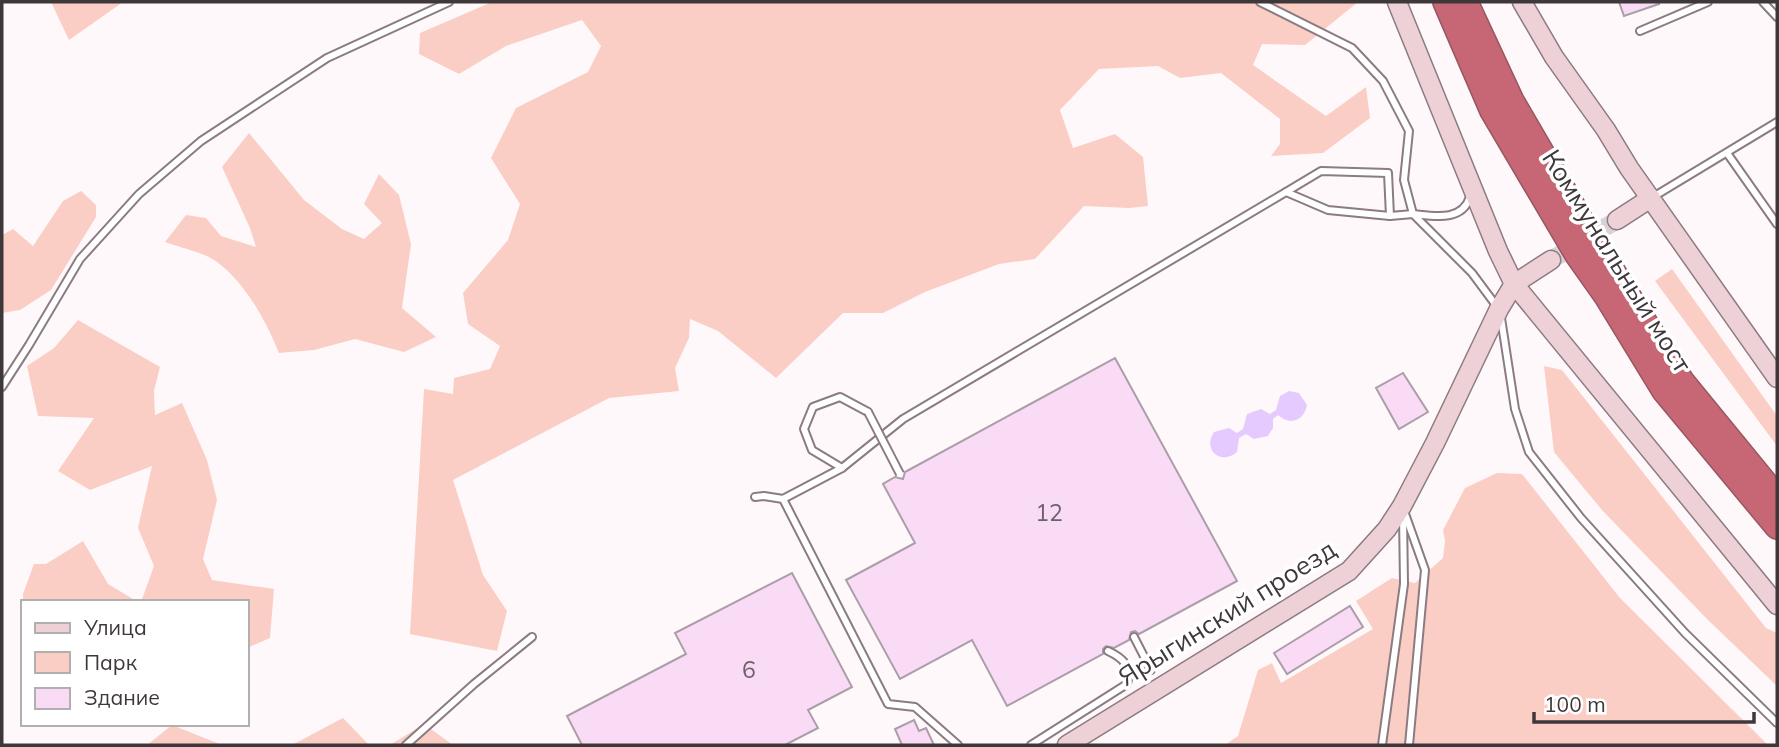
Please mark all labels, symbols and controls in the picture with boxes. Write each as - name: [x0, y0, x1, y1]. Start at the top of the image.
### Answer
- street label: Коммунальный мост: [1535, 143, 1700, 378]
- house number: 12: [1035, 498, 1063, 527]
- street label: Ярыгинский проезд: [1112, 532, 1342, 693]
- legend: [21, 600, 248, 726]
- text: Улица: [83, 614, 147, 640]
- text: Парк: [84, 649, 138, 675]
- house number: 6: [742, 655, 756, 684]
- scale bar: [1534, 680, 1754, 724]
- text: Здание: [84, 684, 160, 710]
- text: 100 m: [1544, 691, 1606, 717]

